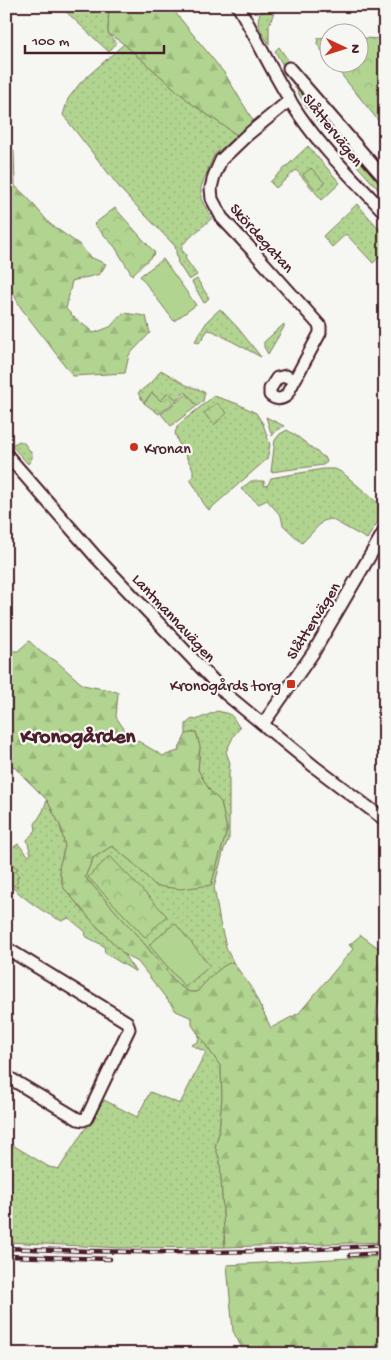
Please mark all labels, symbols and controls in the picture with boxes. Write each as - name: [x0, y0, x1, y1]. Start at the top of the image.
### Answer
- scale bar: [25, 22, 164, 54]
- north arrow: [318, 22, 368, 72]
- text: 100 m: [31, 33, 70, 51]
- text: N: [346, 44, 363, 54]
- street label: Slåttervägen: [297, 91, 366, 172]
- street label: Skördegatan: [224, 201, 297, 278]
- marker: Kronan: [128, 441, 140, 453]
- place label: Kronan: [144, 441, 191, 460]
- street label: Lantmannavägen: [127, 571, 219, 668]
- street label: Slåttervägen: [284, 579, 346, 664]
- place label: Kronogårds torg: [170, 678, 281, 697]
- marker: Kronogårds torg: [285, 678, 297, 690]
- district label: Kronogården: [20, 726, 136, 751]

